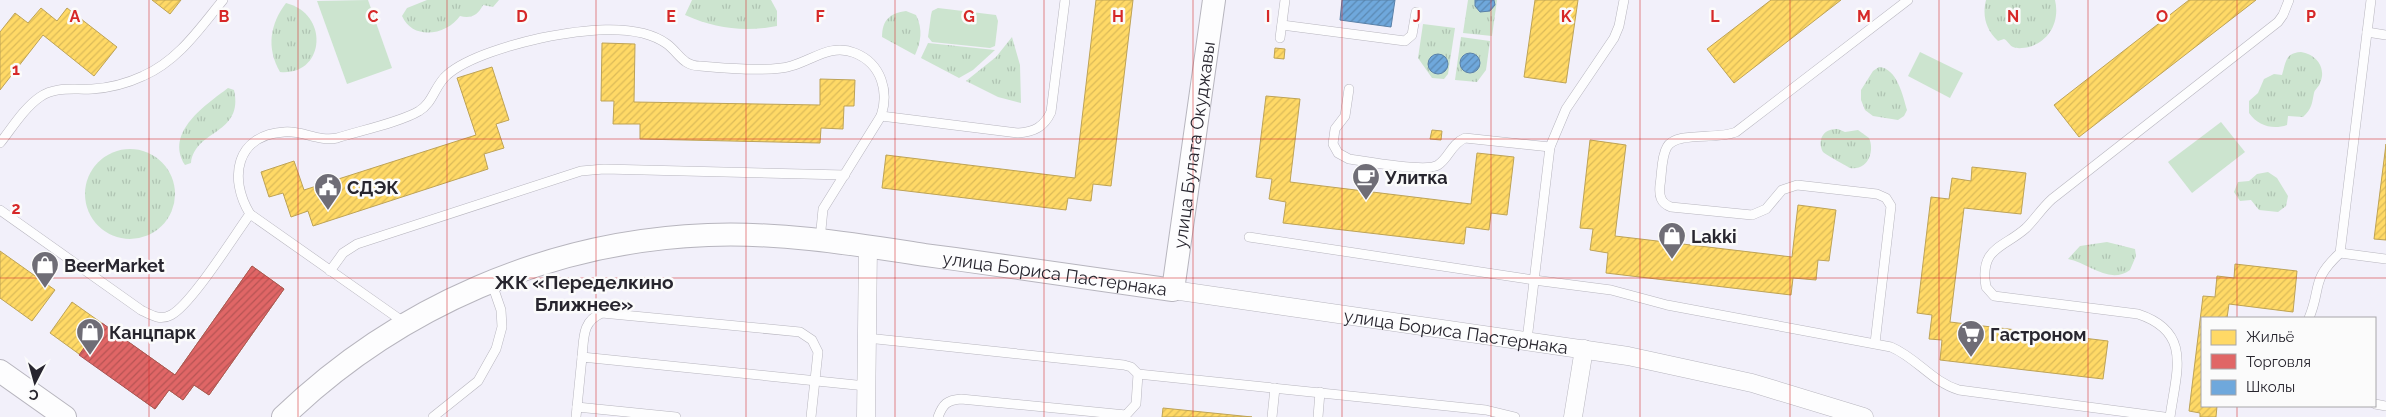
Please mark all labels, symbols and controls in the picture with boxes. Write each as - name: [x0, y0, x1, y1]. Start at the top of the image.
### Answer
- text: A: [70, 7, 81, 26]
- text: B: [219, 7, 230, 26]
- text: C: [368, 7, 379, 26]
- text: D: [516, 7, 528, 26]
- text: E: [666, 7, 676, 26]
- text: F: [815, 7, 825, 26]
- text: G: [963, 7, 975, 26]
- text: H: [1112, 7, 1124, 26]
- text: I: [1266, 7, 1270, 26]
- text: J: [1413, 7, 1421, 26]
- text: K: [1561, 7, 1572, 26]
- text: L: [1710, 7, 1720, 26]
- text: M: [1857, 7, 1871, 26]
- text: N: [2007, 7, 2019, 26]
- text: O: [2156, 7, 2168, 26]
- text: P: [2306, 7, 2316, 26]
- street label: улица Булата Окуджавы: [1169, 40, 1219, 250]
- text: 1: [12, 60, 20, 79]
- cafe icon: Улитка: [1351, 162, 1381, 201]
- place label: Улитка: [1384, 167, 1448, 188]
- public building icon: СДЭК: [313, 172, 343, 211]
- place label: СДЭК: [347, 177, 399, 198]
- text: 2: [11, 199, 21, 218]
- shop icon: Lakki: [1657, 221, 1687, 260]
- place label: Lakki: [1691, 226, 1737, 247]
- street label: улица Бориса Пастернака: [941, 247, 1168, 300]
- shop icon: BeerMarket: [30, 250, 60, 289]
- place label: BeerMarket: [64, 255, 165, 276]
- district label: ЖК «Переделкино Ближнее»: [495, 271, 673, 315]
- street label: улица Бориса Пастернака: [1342, 304, 1570, 358]
- shop icon: Канцпарк: [75, 317, 105, 356]
- legend: [2201, 317, 2376, 407]
- supermarket icon: Гастроном: [1956, 319, 1986, 358]
- place label: Канцпарк: [109, 322, 196, 343]
- place label: Гастроном: [1990, 324, 2086, 345]
- text: Жильё: [2246, 328, 2295, 346]
- text: Торговля: [2246, 353, 2311, 371]
- north arrow: [10, 357, 60, 407]
- text: Школы: [2246, 378, 2295, 396]
- text: С: [28, 386, 39, 403]

